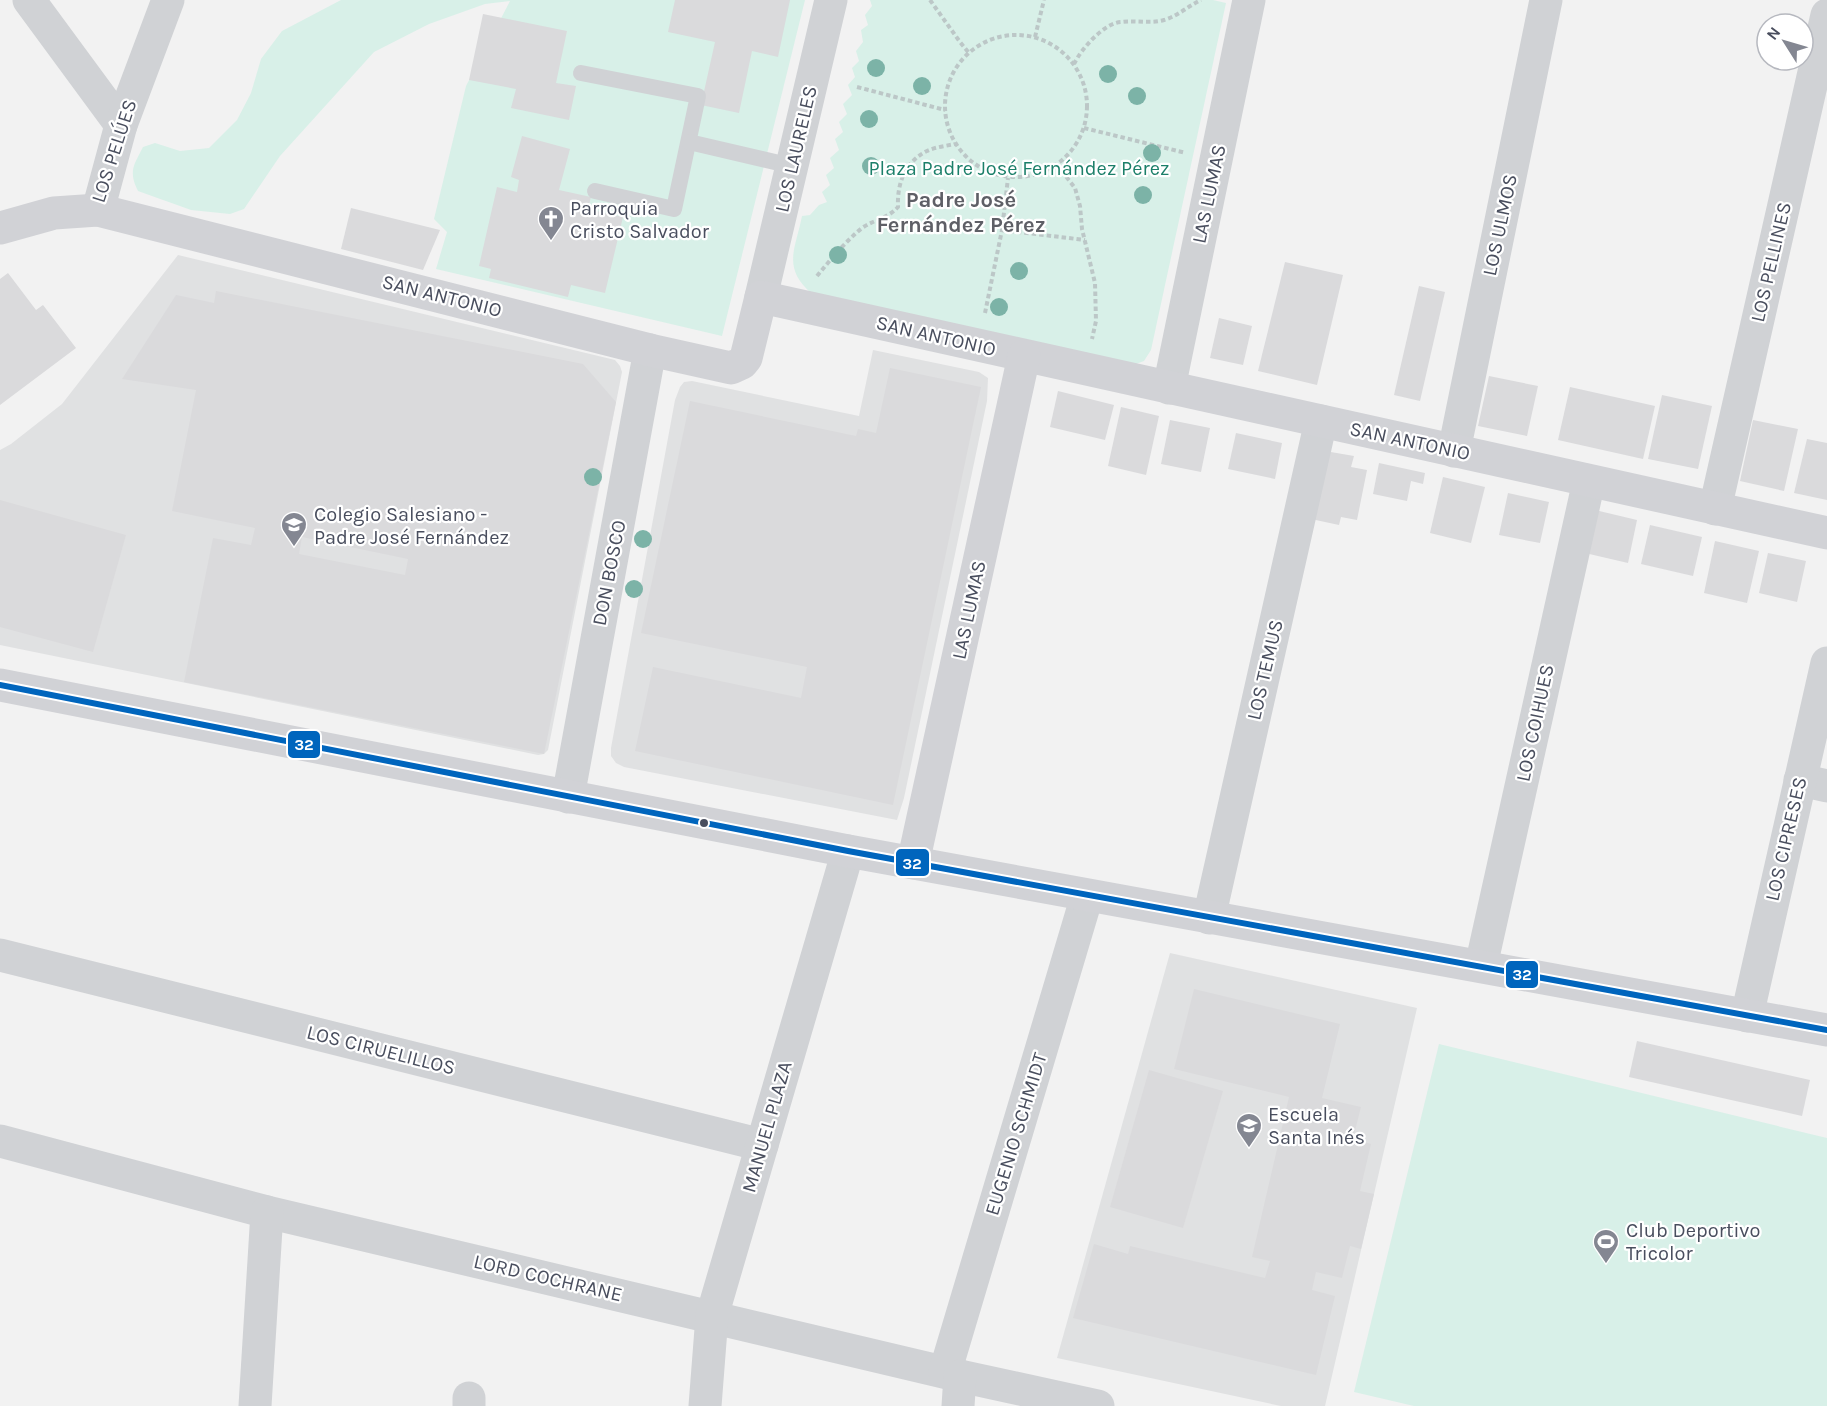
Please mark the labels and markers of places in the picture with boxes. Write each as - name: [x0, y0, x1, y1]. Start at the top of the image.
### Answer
- place label: Parroquia Cristo Salvador: [570, 197, 710, 243]
- church icon: Parroquia Cristo Salvador: [536, 204, 566, 242]
- place label: Colegio Salesiano - Padre José Fernández: [314, 503, 509, 549]
- school or university icon: Colegio Salesiano - Padre José Fernández: [279, 510, 309, 548]
- unlabelled marker: [698, 817, 710, 829]
- place label: Escuela Santa Inés: [1268, 1103, 1365, 1149]
- school or university icon: Escuela Santa Inés: [1234, 1111, 1264, 1149]
- place label: Club Deportivo Tricolor: [1626, 1219, 1760, 1265]
- sports icon: Club Deportivo Tricolor: [1591, 1227, 1621, 1265]

